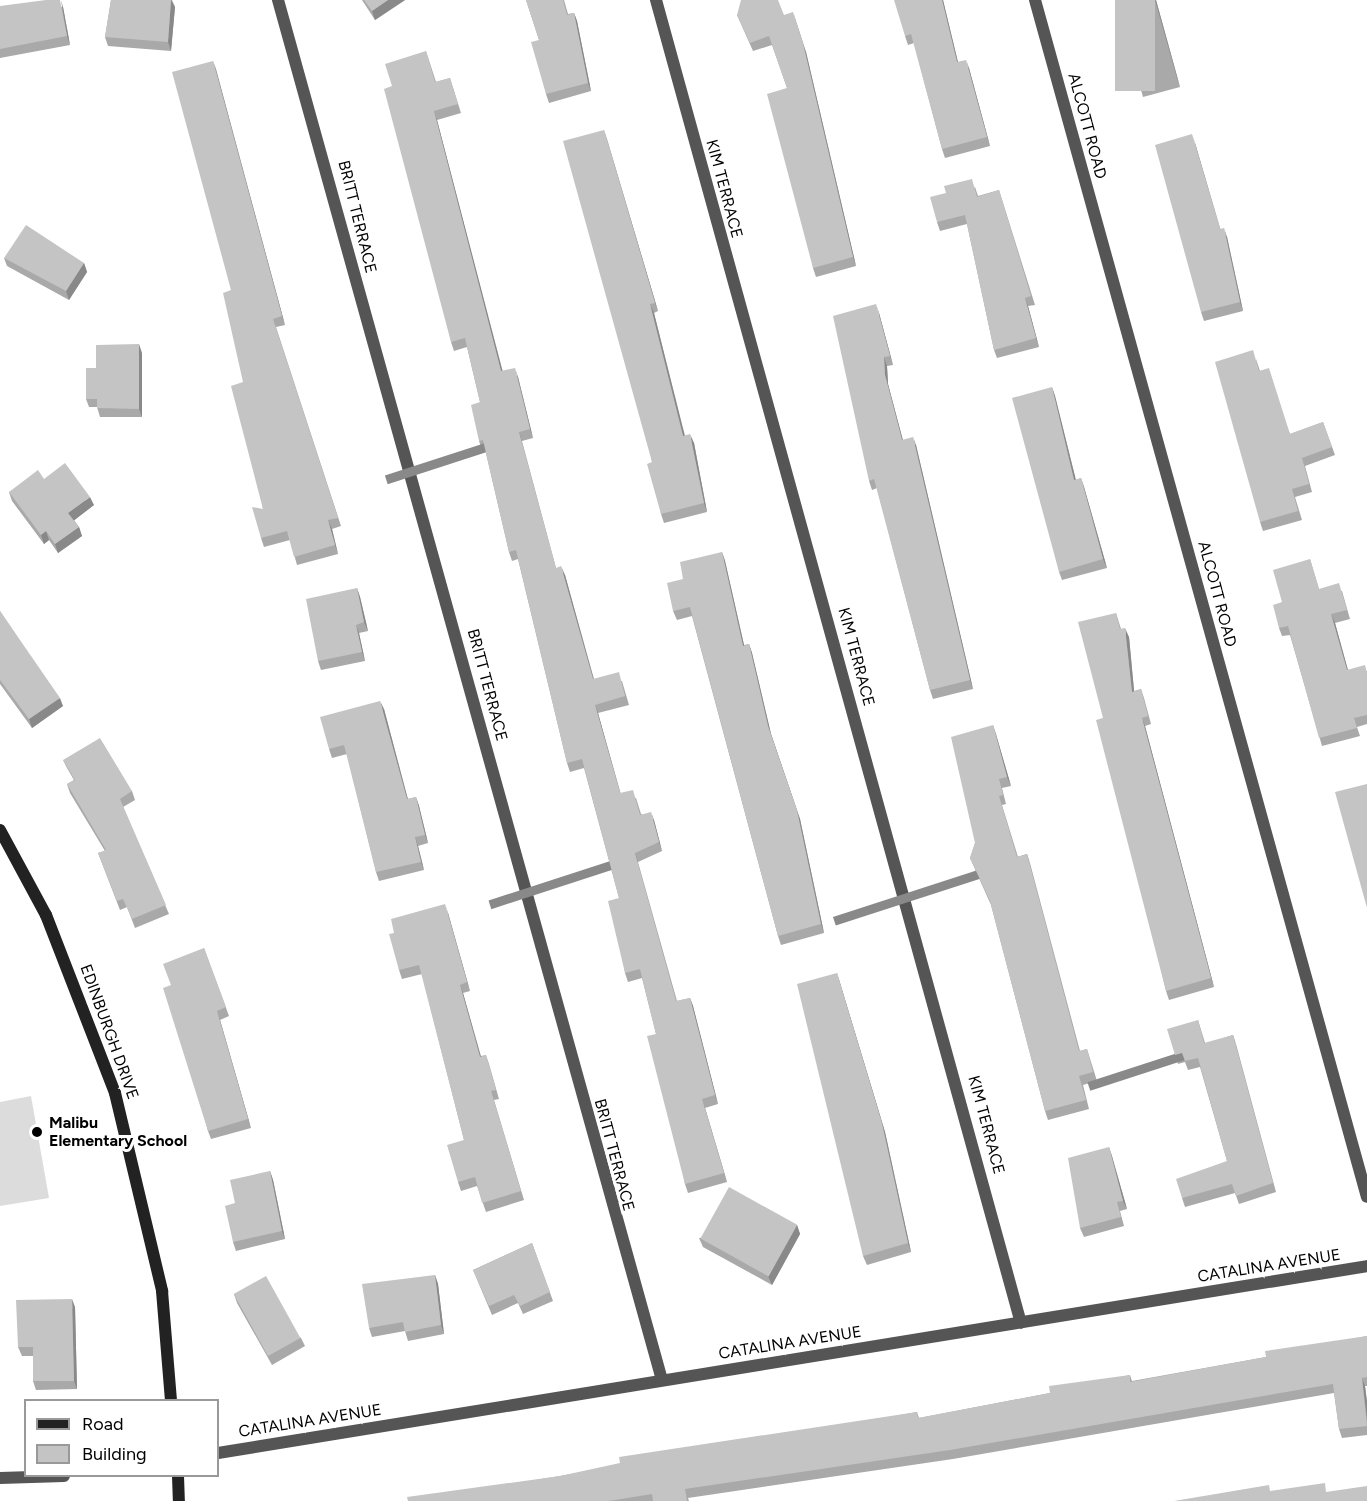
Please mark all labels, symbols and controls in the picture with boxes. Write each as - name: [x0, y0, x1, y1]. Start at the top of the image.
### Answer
- street label: ALCOTT ROAD: [1064, 71, 1110, 181]
- street label: KIM TERRACE: [702, 138, 746, 240]
- street label: BRITT TERRACE: [334, 159, 380, 275]
- street label: ALCOTT ROAD: [1194, 539, 1240, 649]
- street label: KIM TERRACE: [834, 606, 878, 708]
- street label: BRITT TERRACE: [463, 627, 511, 743]
- street label: EDINBURGH DRIVE: [76, 962, 142, 1102]
- street label: KIM TERRACE: [964, 1074, 1008, 1176]
- street label: BRITT TERRACE: [590, 1097, 638, 1213]
- place label: Malibu Elementary School: [49, 1113, 187, 1151]
- marker: Malibu Elementary School: [30, 1125, 44, 1139]
- street label: CATALINA AVENUE: [1196, 1245, 1342, 1287]
- street label: CATALINA AVENUE: [717, 1322, 863, 1364]
- legend: [24, 1399, 219, 1477]
- street label: CATALINA AVENUE: [237, 1400, 383, 1442]
- text: Road: [82, 1413, 123, 1435]
- text: Building: [82, 1443, 147, 1465]

